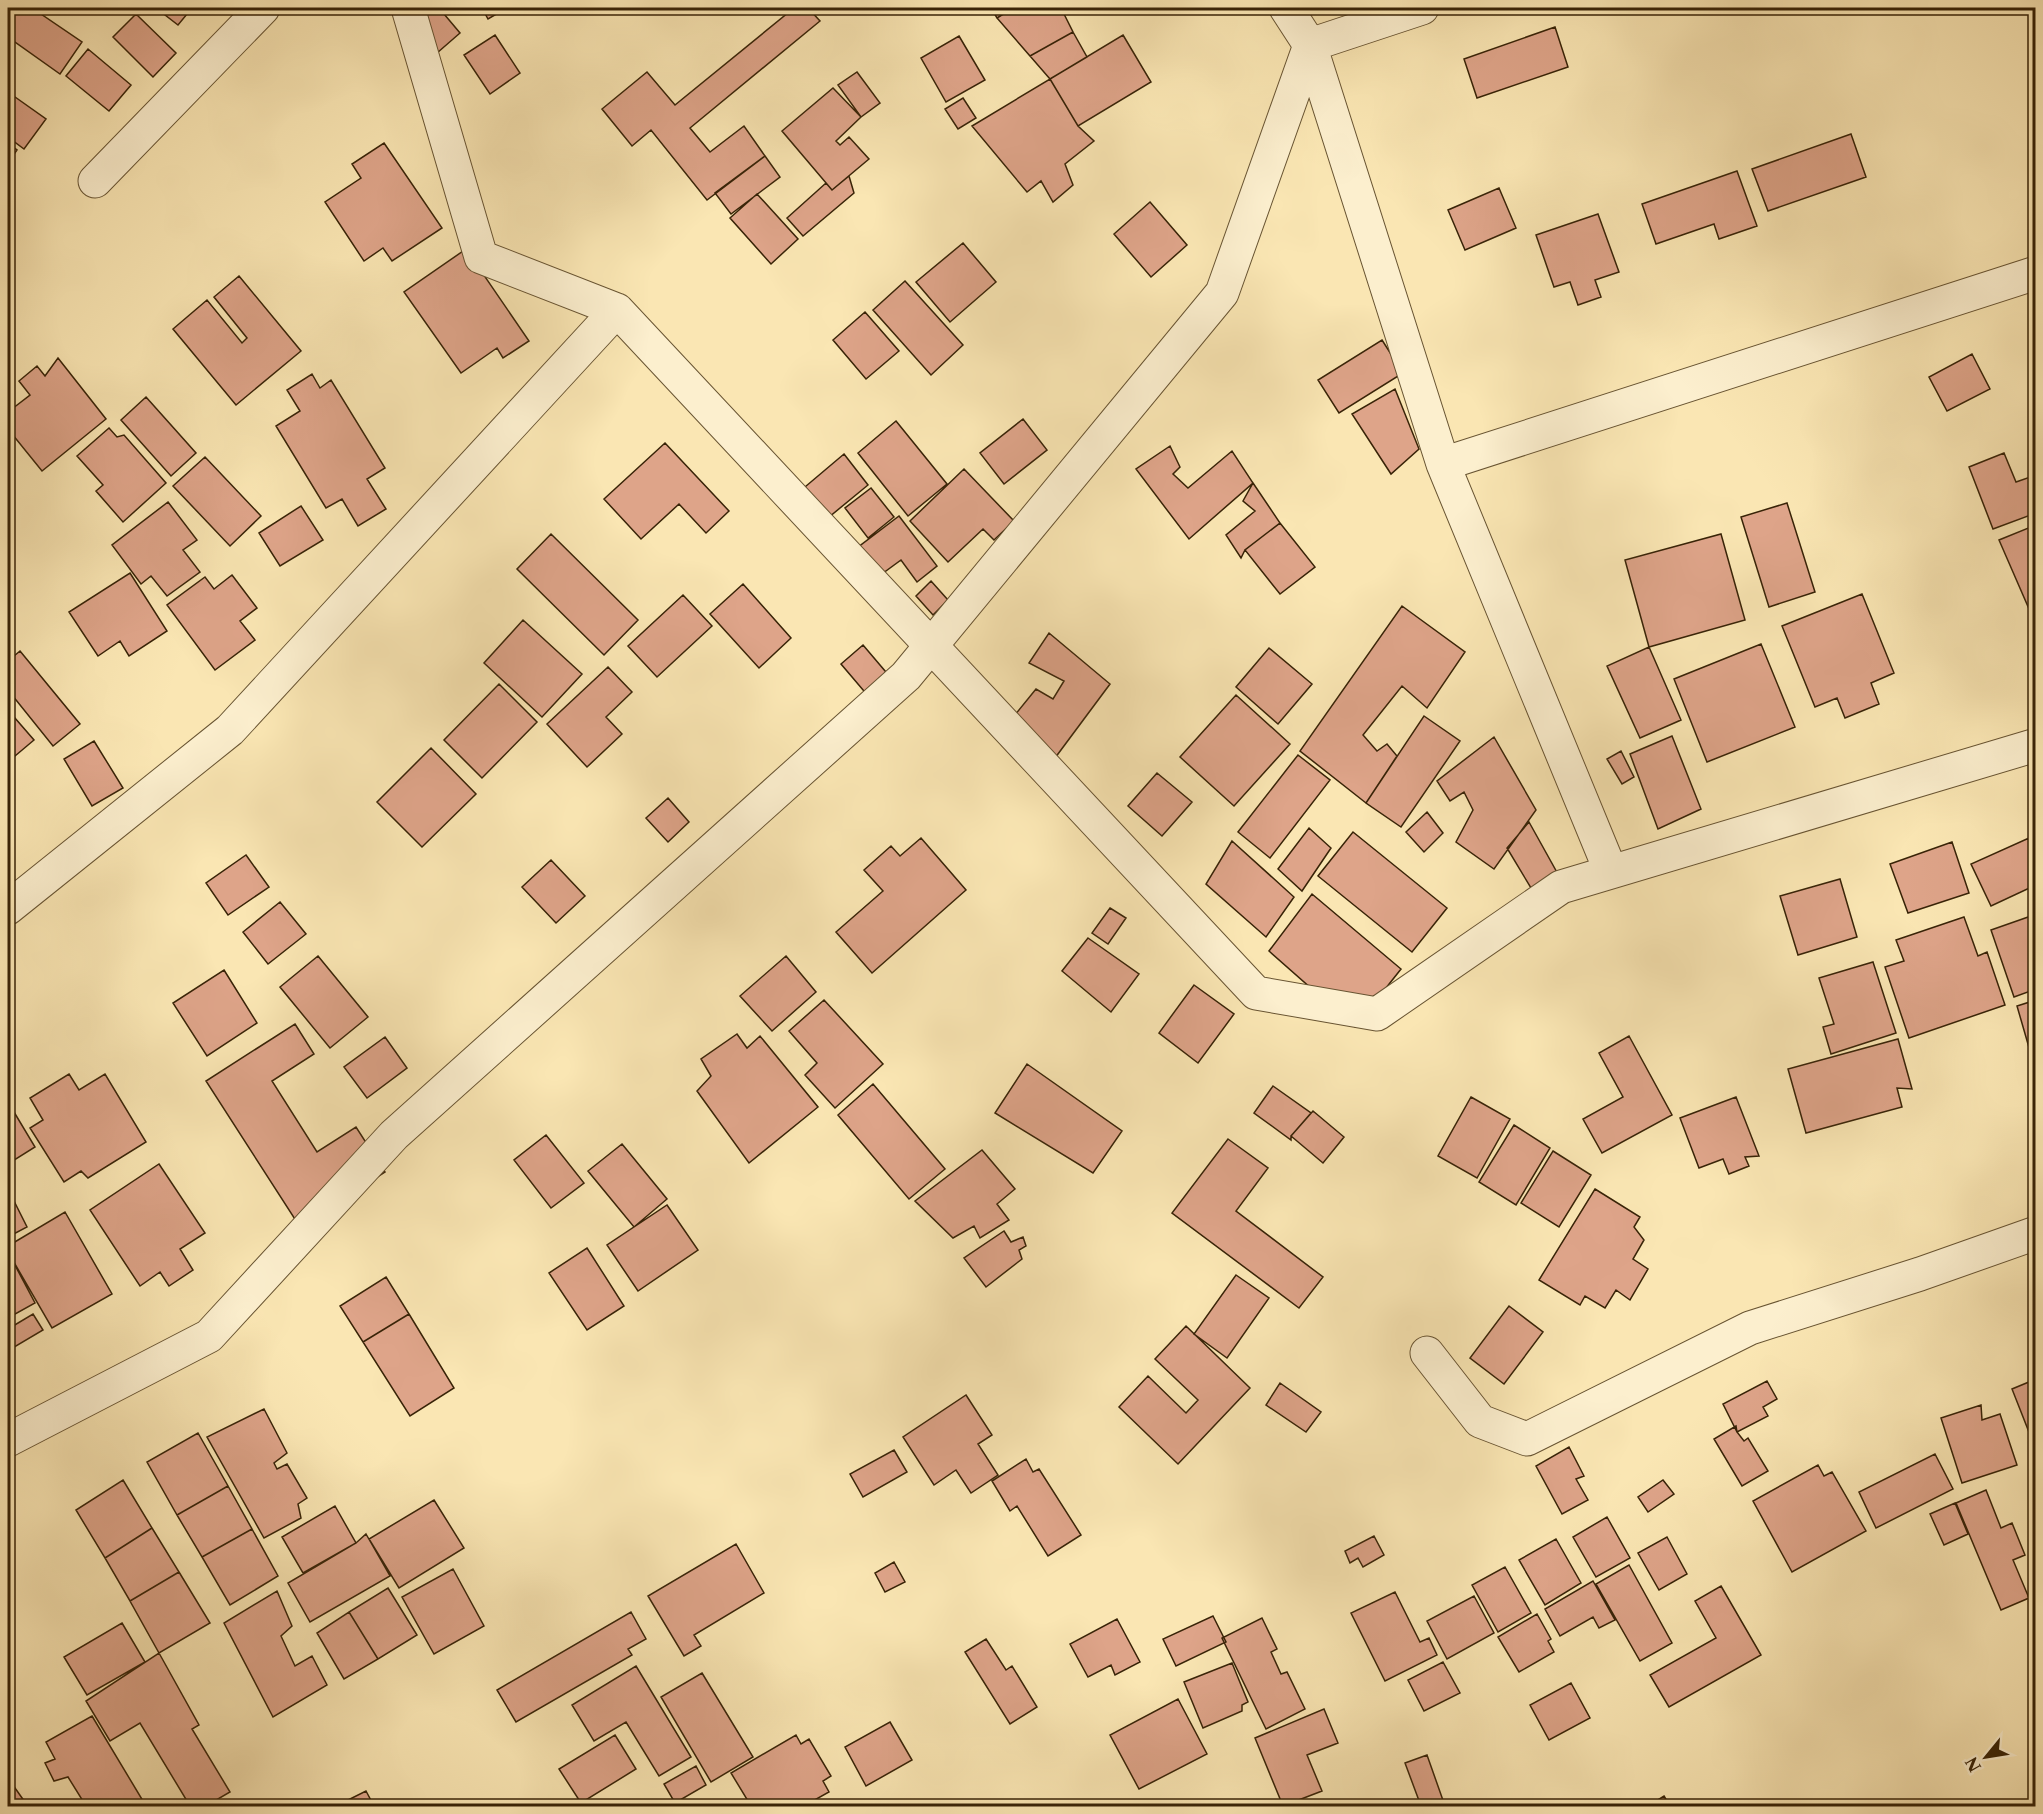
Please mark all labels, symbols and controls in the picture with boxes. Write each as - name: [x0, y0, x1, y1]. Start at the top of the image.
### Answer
- north arrow: [1956, 1727, 2016, 1787]
- text: N: [1961, 1753, 1985, 1776]

